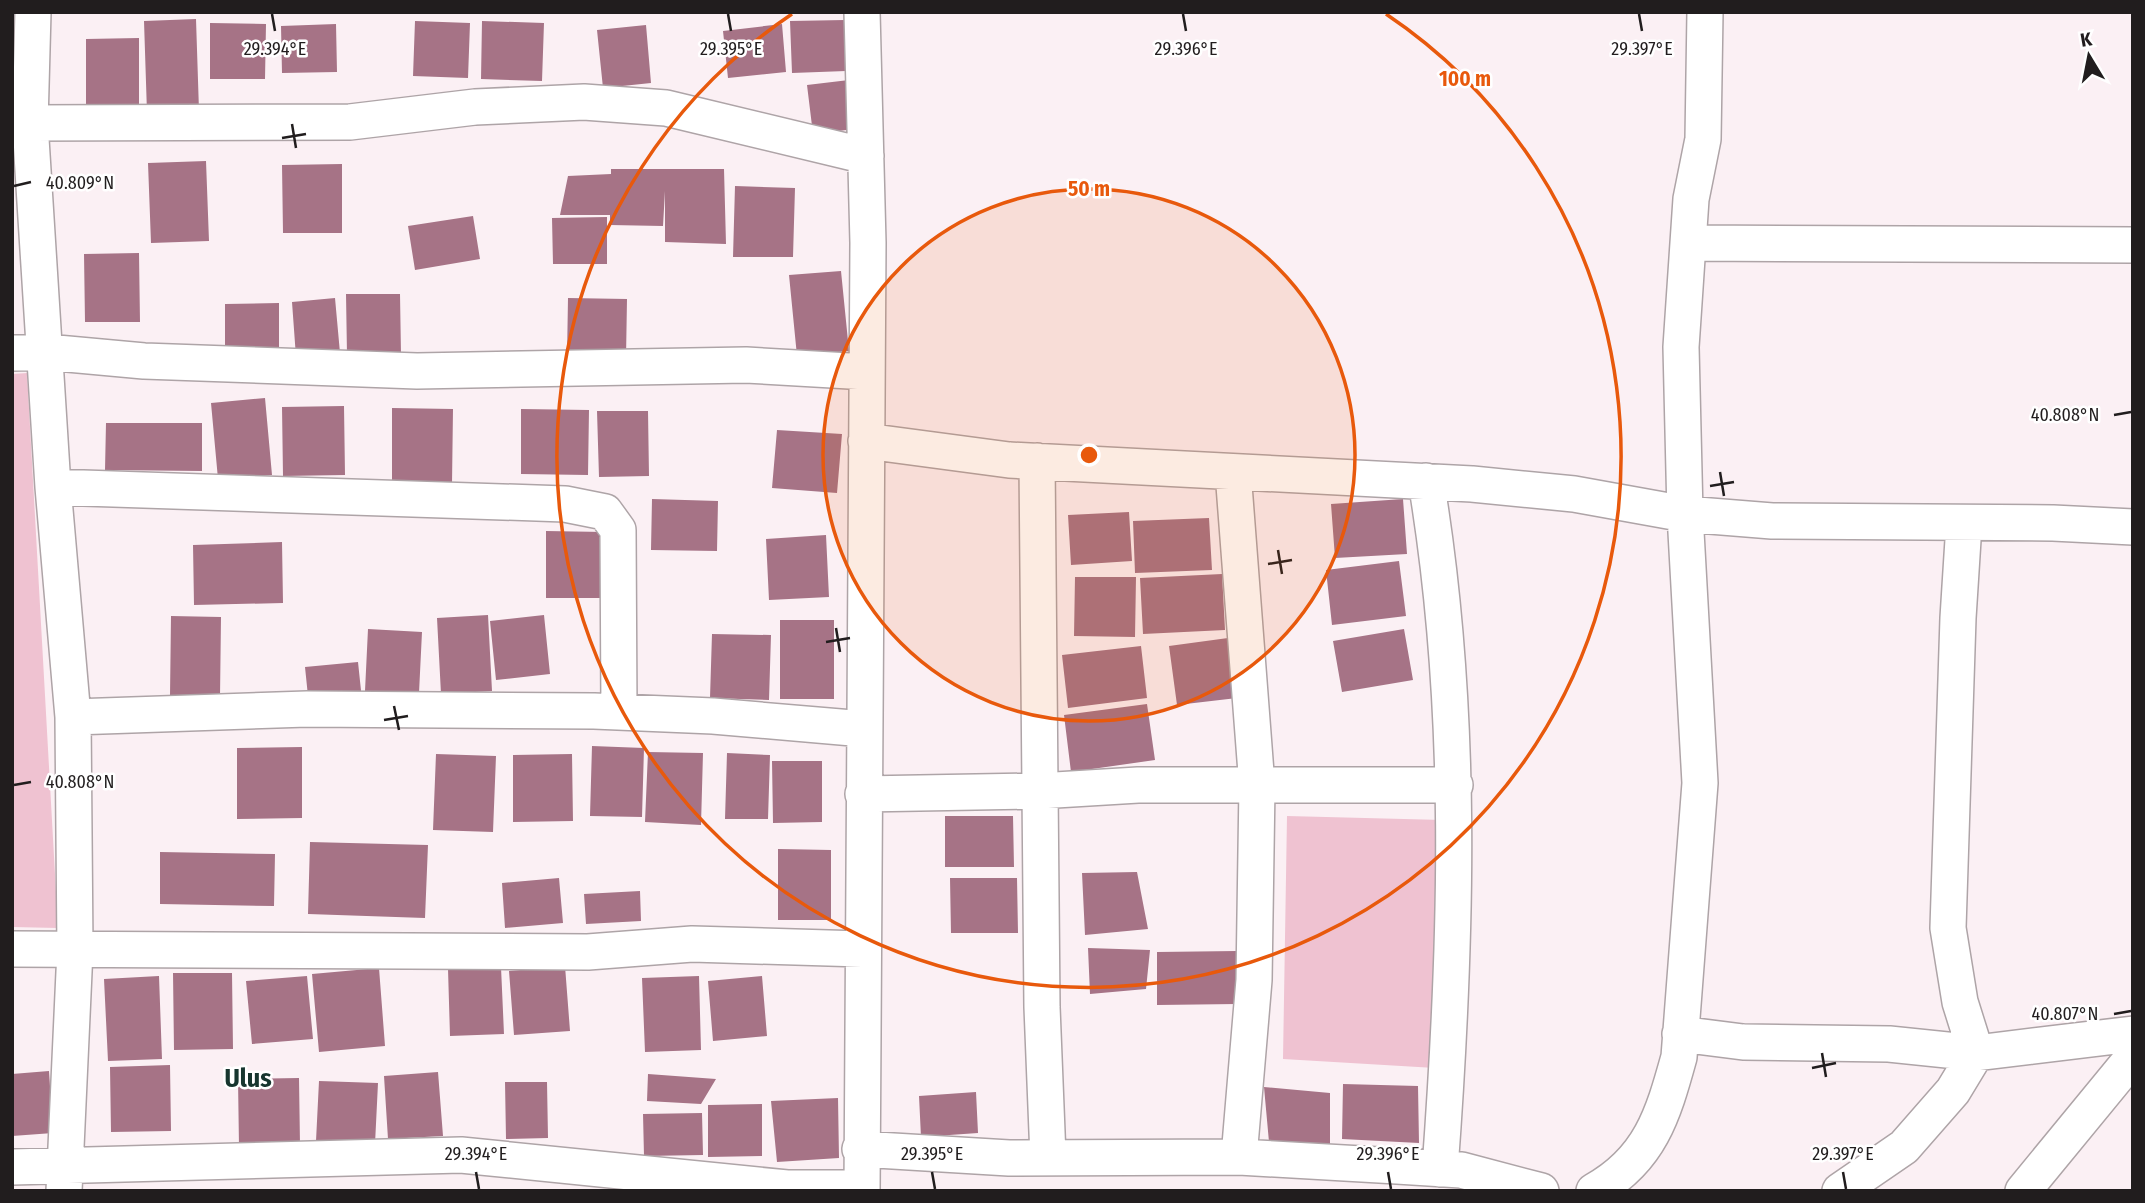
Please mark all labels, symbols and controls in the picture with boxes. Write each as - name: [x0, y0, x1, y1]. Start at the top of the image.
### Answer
- north arrow: [2054, 21, 2124, 91]
- text: K: [2079, 27, 2095, 52]
- text: 29.394°E: [244, 38, 306, 60]
- text: 29.395°E: [700, 38, 762, 60]
- text: 29.396°E: [1155, 38, 1217, 60]
- text: 29.397°E: [1611, 38, 1673, 60]
- text: 100 m: [1439, 66, 1491, 92]
- text: 40.809°N: [46, 172, 114, 194]
- text: 50 m: [1068, 176, 1110, 202]
- text: 40.808°N: [2031, 404, 2099, 426]
- centre of rings: [1077, 443, 1101, 467]
- text: 40.808°N: [46, 771, 114, 793]
- text: 40.807°N: [2032, 1003, 2098, 1025]
- district label: Ulus: [224, 1063, 272, 1094]
- text: 29.394°E: [445, 1143, 507, 1165]
- text: 29.395°E: [901, 1143, 963, 1165]
- text: 29.396°E: [1357, 1143, 1419, 1165]
- text: 29.397°E: [1812, 1143, 1874, 1165]

